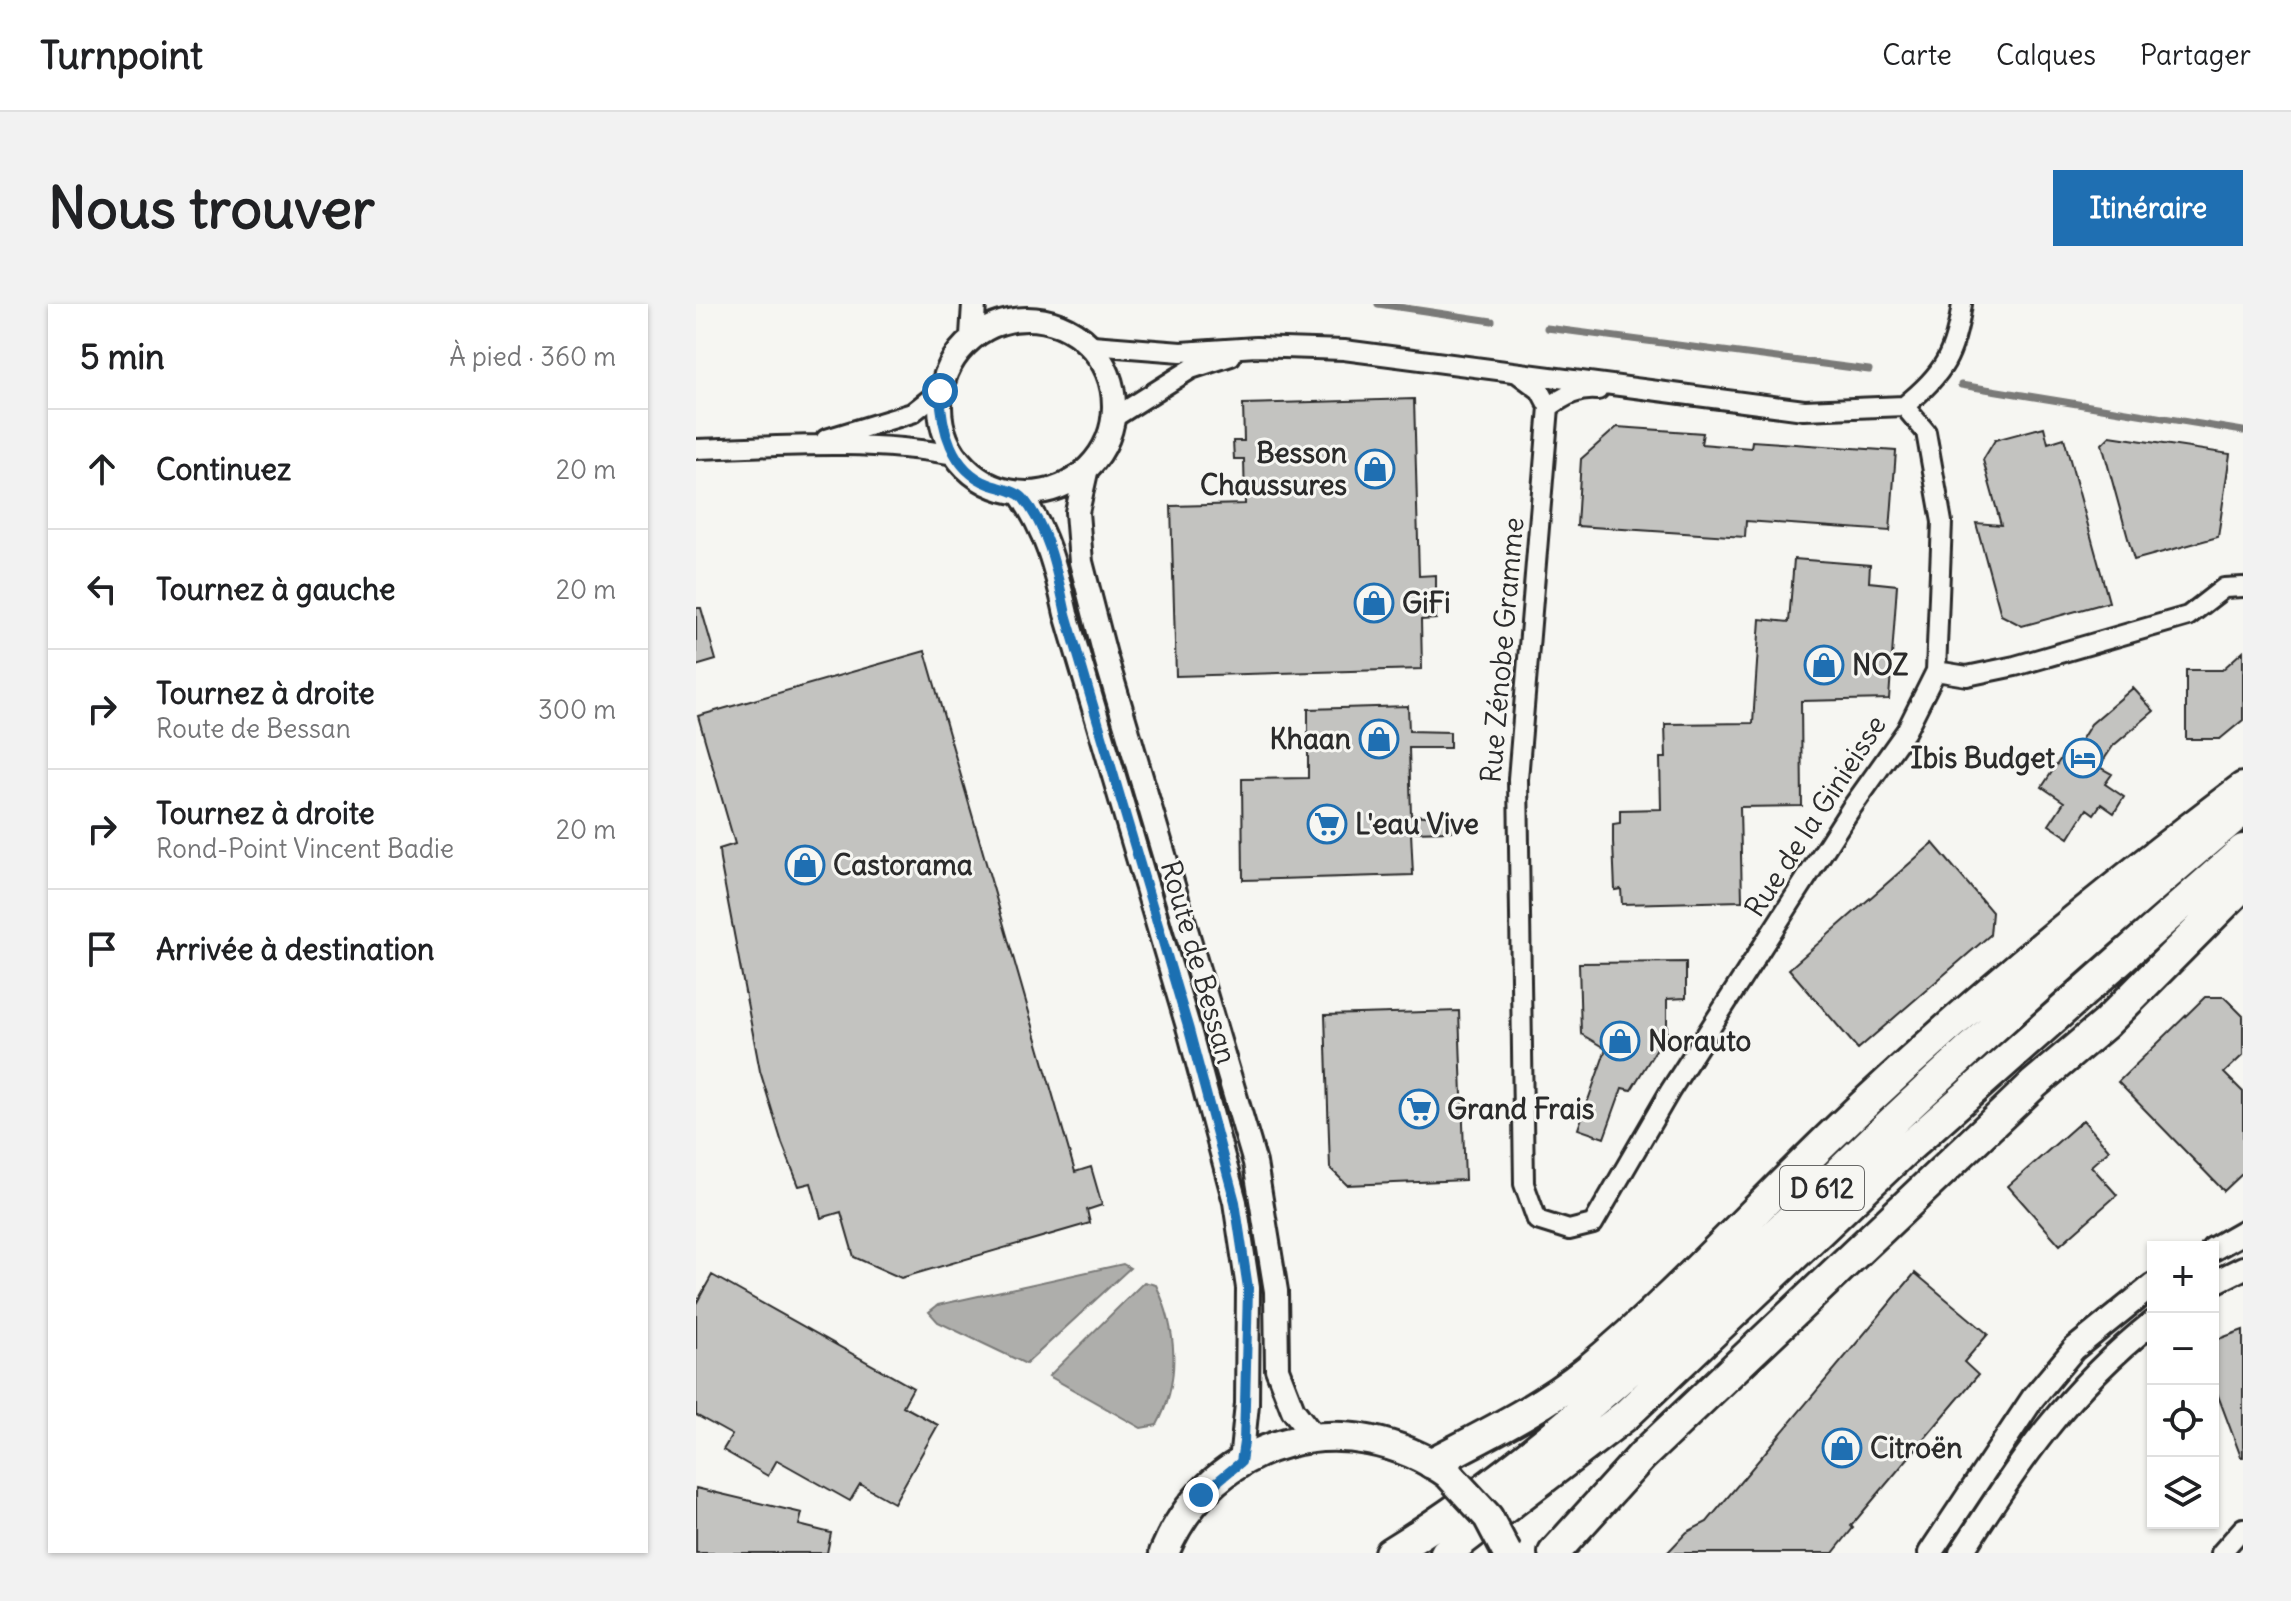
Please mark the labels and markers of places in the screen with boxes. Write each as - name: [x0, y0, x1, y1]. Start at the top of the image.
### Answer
- place label: Besson Chaussures: [1200, 435, 1347, 503]
- shop icon: Besson Chaussures: [1354, 448, 1396, 490]
- shop icon: GiFi: [1353, 582, 1395, 624]
- place label: GiFi: [1402, 585, 1451, 621]
- shop icon: NOZ: [1803, 644, 1845, 686]
- place label: NOZ: [1852, 647, 1909, 683]
- shop icon: Khaan: [1358, 718, 1400, 760]
- place label: Khaan: [1269, 721, 1351, 757]
- hotel icon: Ibis Budget: [2062, 737, 2104, 779]
- place label: Ibis Budget: [1910, 740, 2056, 776]
- supermarket icon: L'eau Vive: [1306, 803, 1348, 845]
- place label: L'eau Vive: [1355, 806, 1479, 842]
- shop icon: Castorama: [784, 844, 826, 886]
- place label: Castorama: [833, 847, 973, 883]
- shop icon: Norauto: [1599, 1020, 1641, 1062]
- place label: Norauto: [1648, 1023, 1751, 1059]
- supermarket icon: Grand Frais: [1398, 1088, 1440, 1130]
- place label: Grand Frais: [1447, 1091, 1595, 1127]
- shop icon: Citroën: [1821, 1427, 1863, 1469]
- place label: Citroën: [1870, 1430, 1962, 1466]

